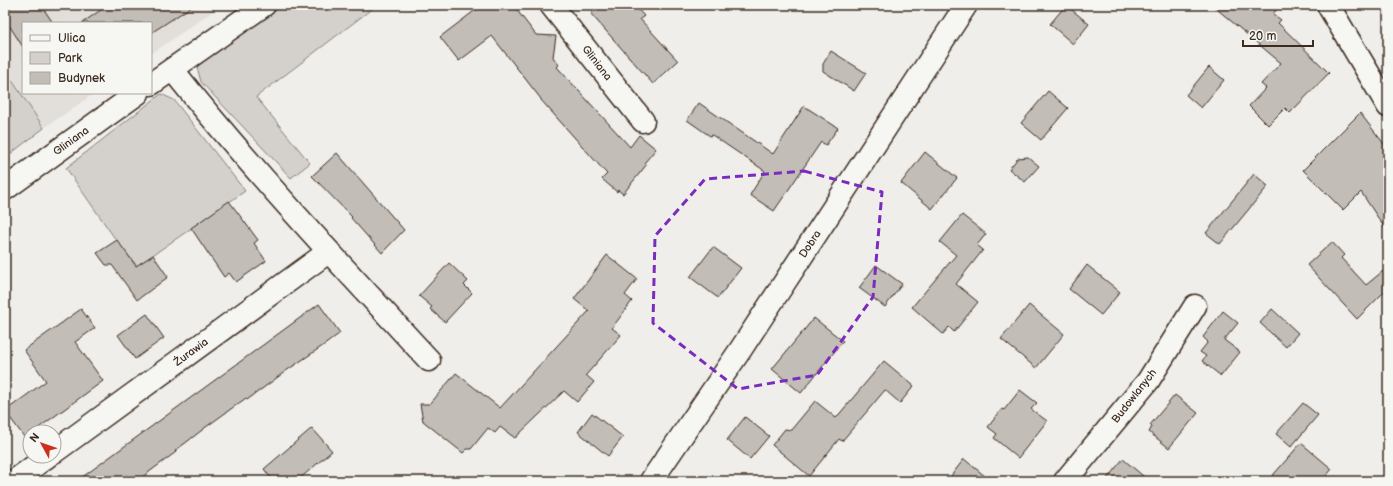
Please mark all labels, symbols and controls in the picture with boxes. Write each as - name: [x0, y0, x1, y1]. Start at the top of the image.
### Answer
- legend: [22, 22, 152, 94]
- scale bar: [1243, 22, 1313, 48]
- text: 20 m: [1249, 29, 1276, 44]
- text: Ulica: [58, 31, 86, 46]
- street label: Gliniana: [579, 43, 615, 83]
- text: Park: [58, 51, 82, 66]
- text: Budynek: [58, 71, 105, 86]
- street label: Gliniana: [51, 124, 91, 158]
- street label: Dobra: [796, 228, 824, 260]
- street label: Żurawia: [171, 335, 211, 369]
- street label: Budowlanych: [1109, 366, 1159, 426]
- north arrow: [22, 424, 62, 464]
- text: N: [27, 431, 42, 445]

